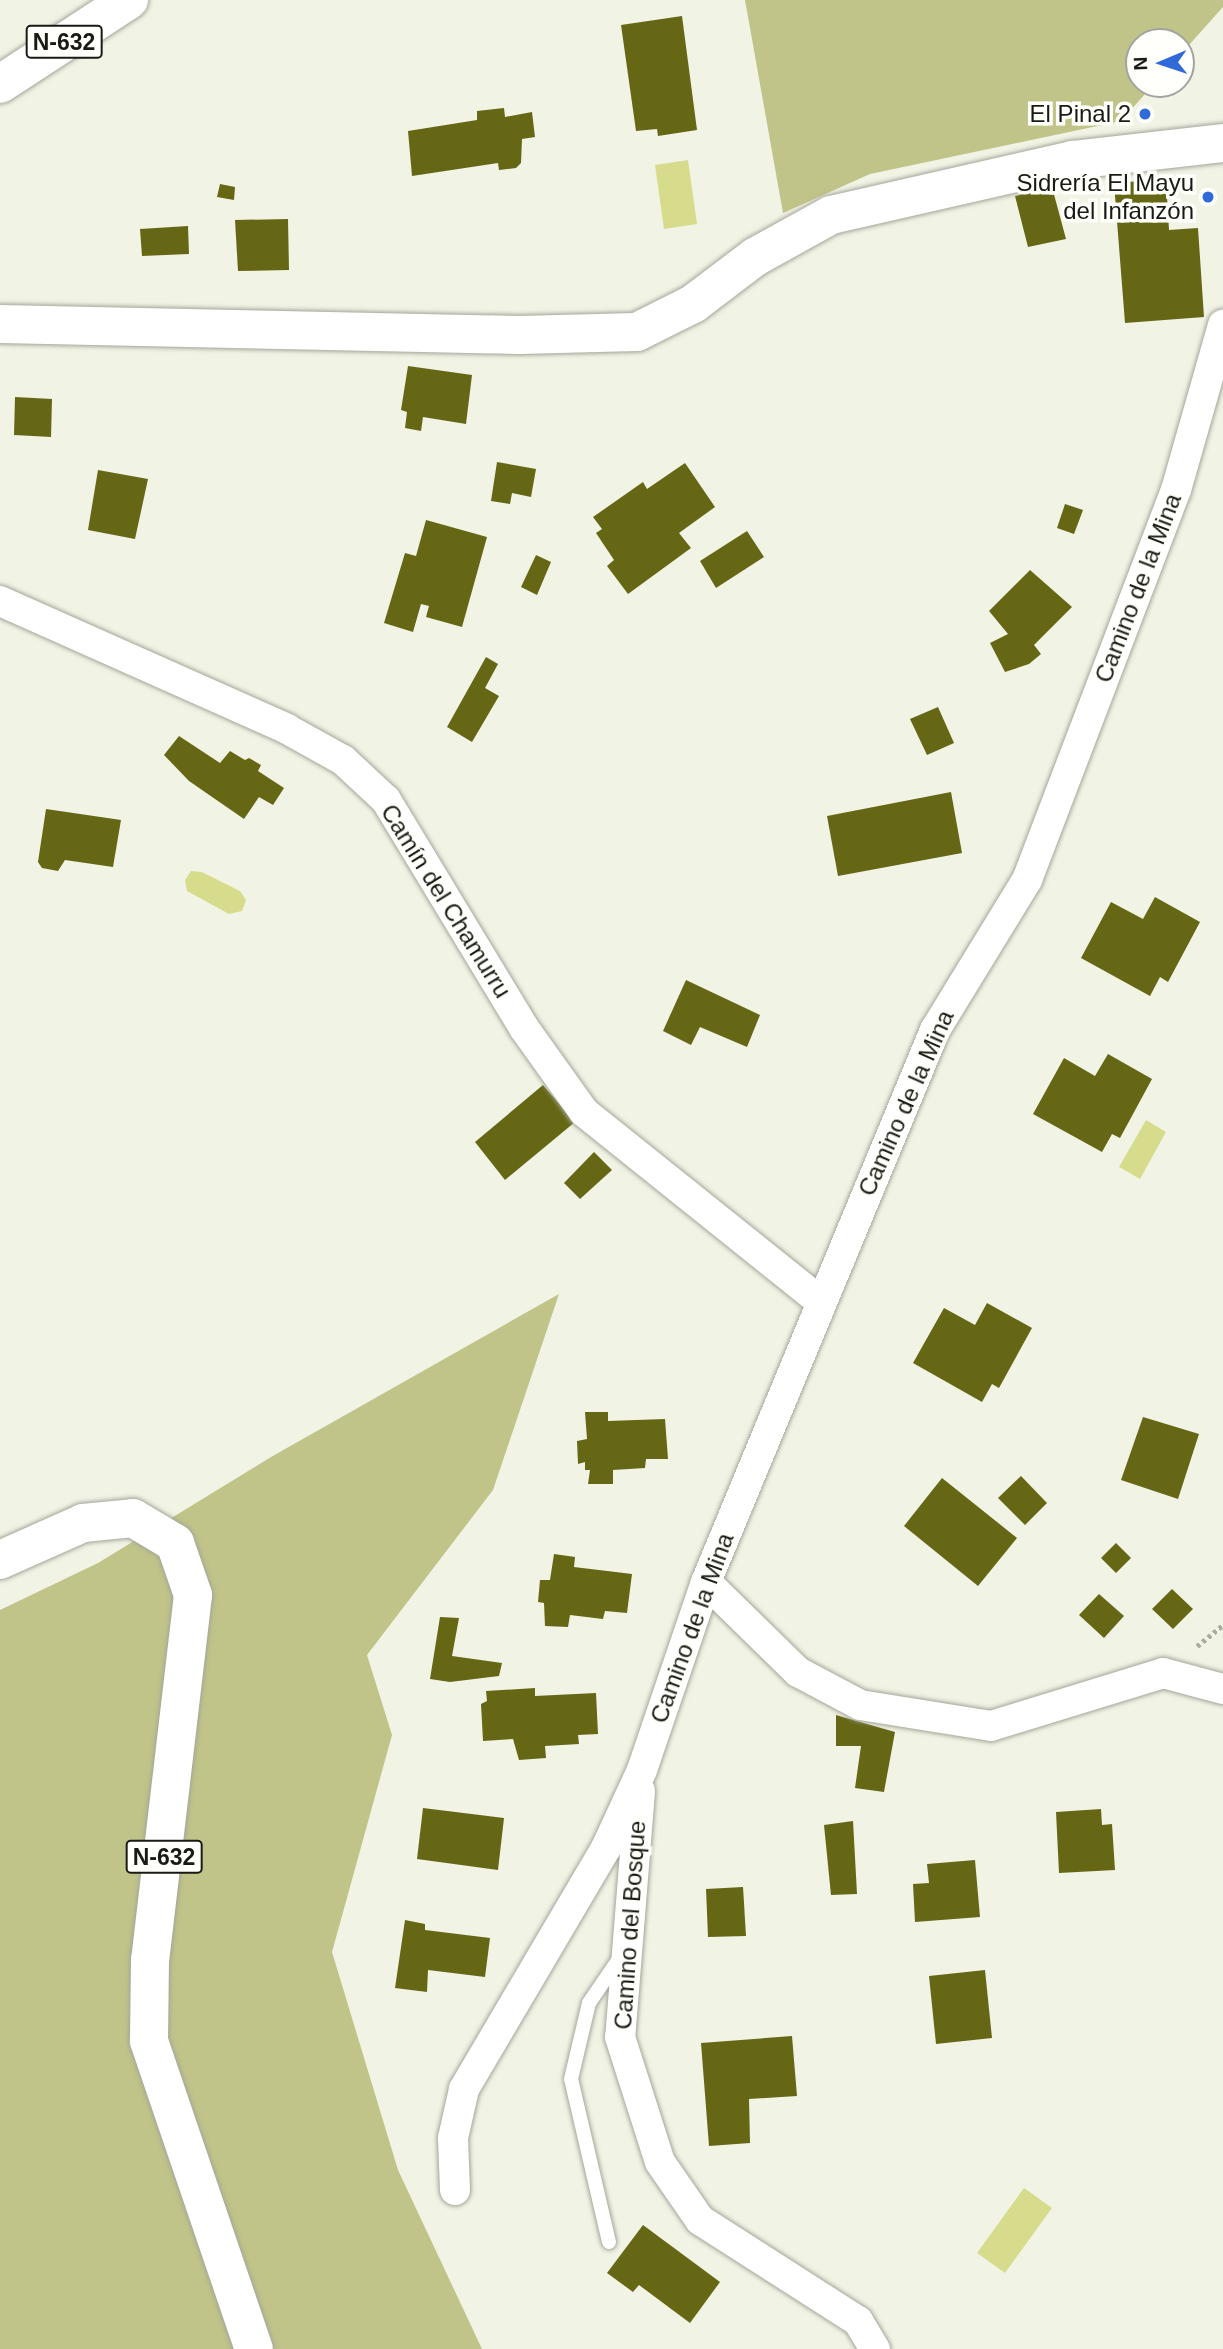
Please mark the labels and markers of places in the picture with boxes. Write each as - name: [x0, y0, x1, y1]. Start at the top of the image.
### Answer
- place label: El Pinal 2: [1030, 100, 1131, 128]
- marker: El Pinal 2: [1137, 106, 1153, 122]
- place label: Sidrería El Mayu del Infanzón: [1017, 169, 1194, 225]
- marker: Sidrería El Mayu del Infanzón: [1200, 189, 1216, 205]

